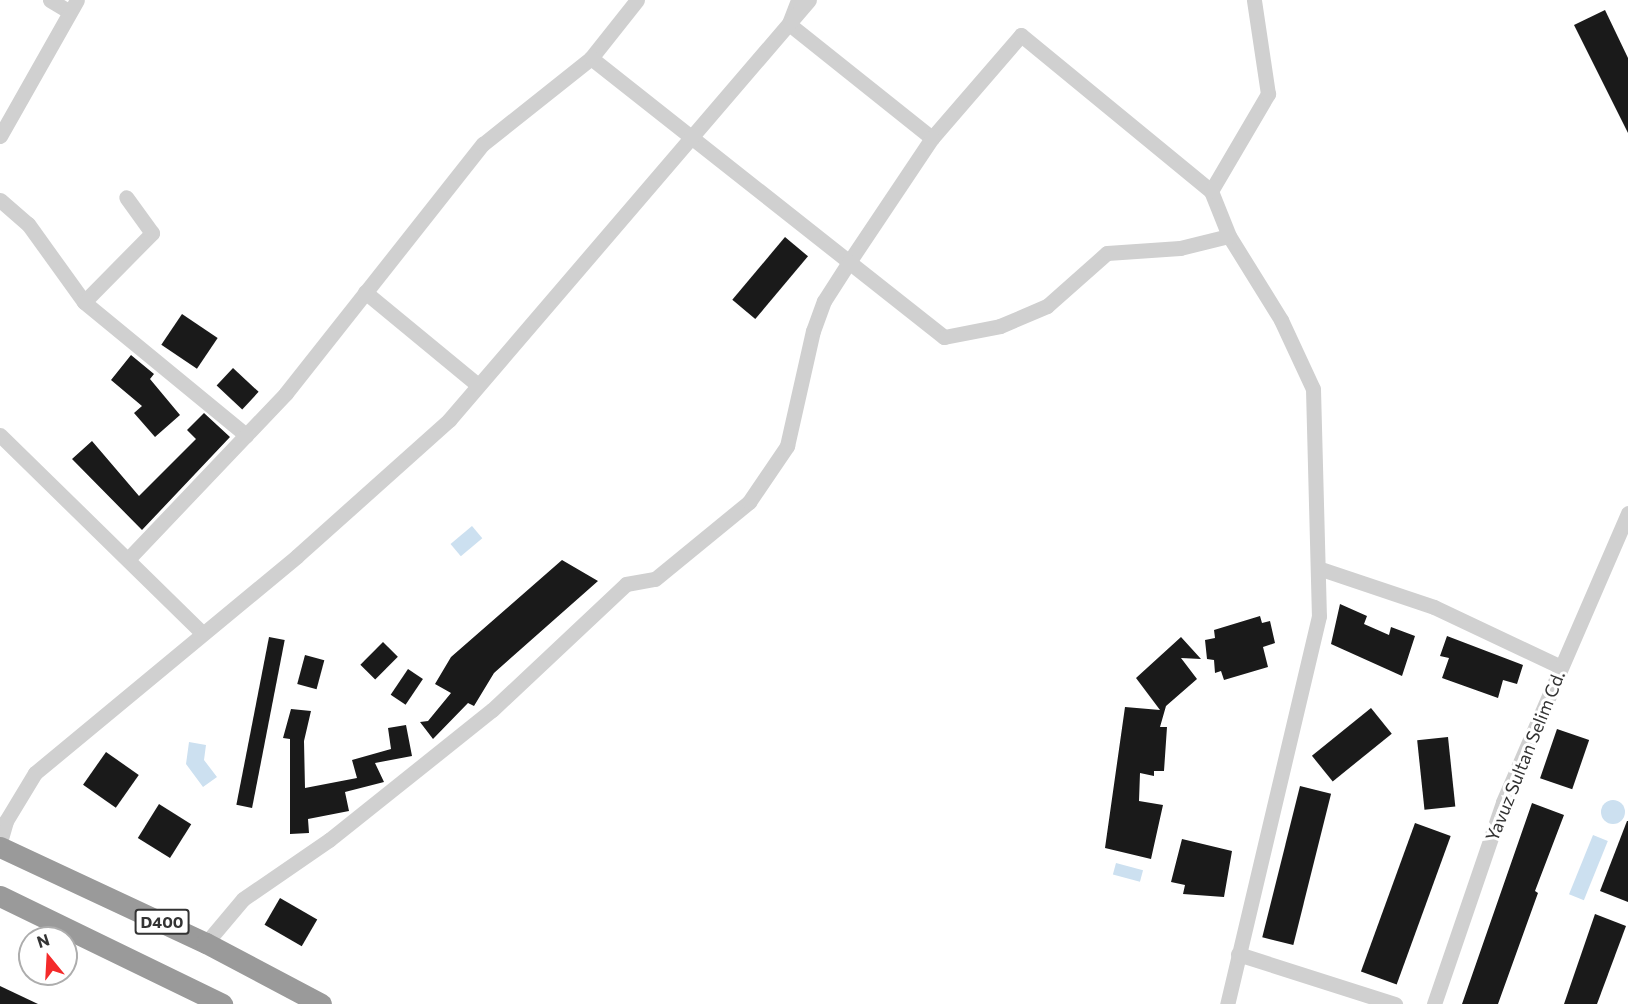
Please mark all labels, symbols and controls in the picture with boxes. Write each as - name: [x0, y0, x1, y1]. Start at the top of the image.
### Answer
- street label: Yavuz Sultan Selim Cd.: [1481, 668, 1569, 844]
- road number: D400: [134, 909, 190, 935]
- north arrow: [18, 926, 78, 986]
- text: N: [34, 929, 52, 951]

